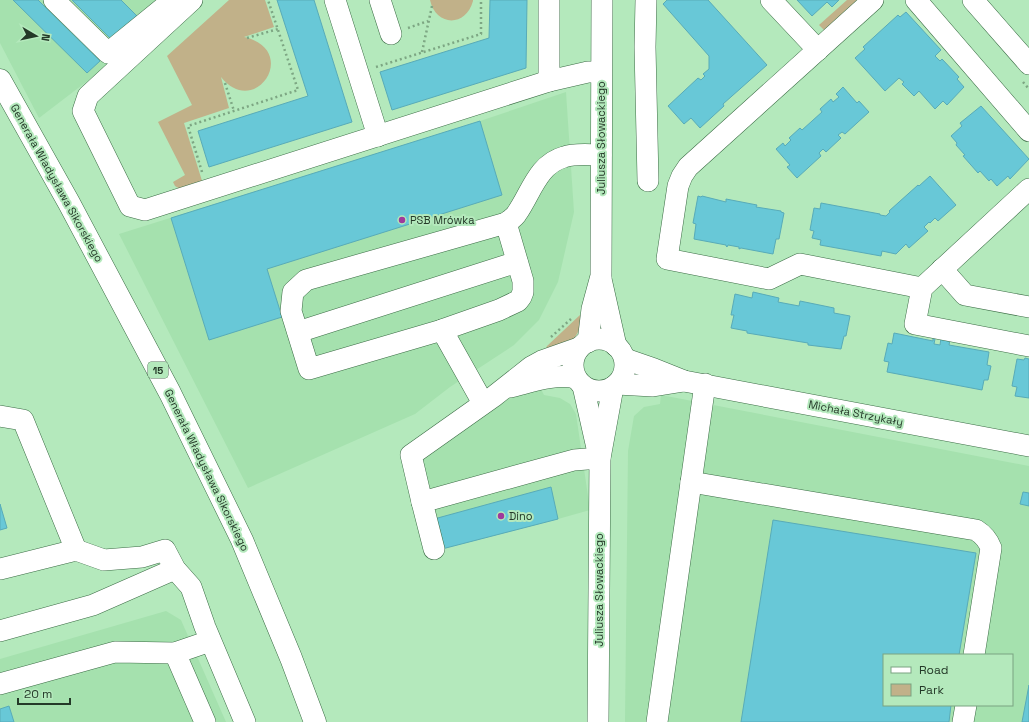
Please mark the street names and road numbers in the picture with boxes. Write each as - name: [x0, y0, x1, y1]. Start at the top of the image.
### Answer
- street label: Juliusza Słowackiego: [594, 81, 608, 195]
- street label: Generała Władysława Sikorskiego: [8, 102, 107, 265]
- road number: 15: [148, 362, 168, 378]
- street label: Generała Władysława Sikorskiego: [162, 387, 253, 553]
- street label: Michała Strzykały: [807, 397, 905, 429]
- street label: Juliusza Słowackiego: [592, 533, 606, 647]

